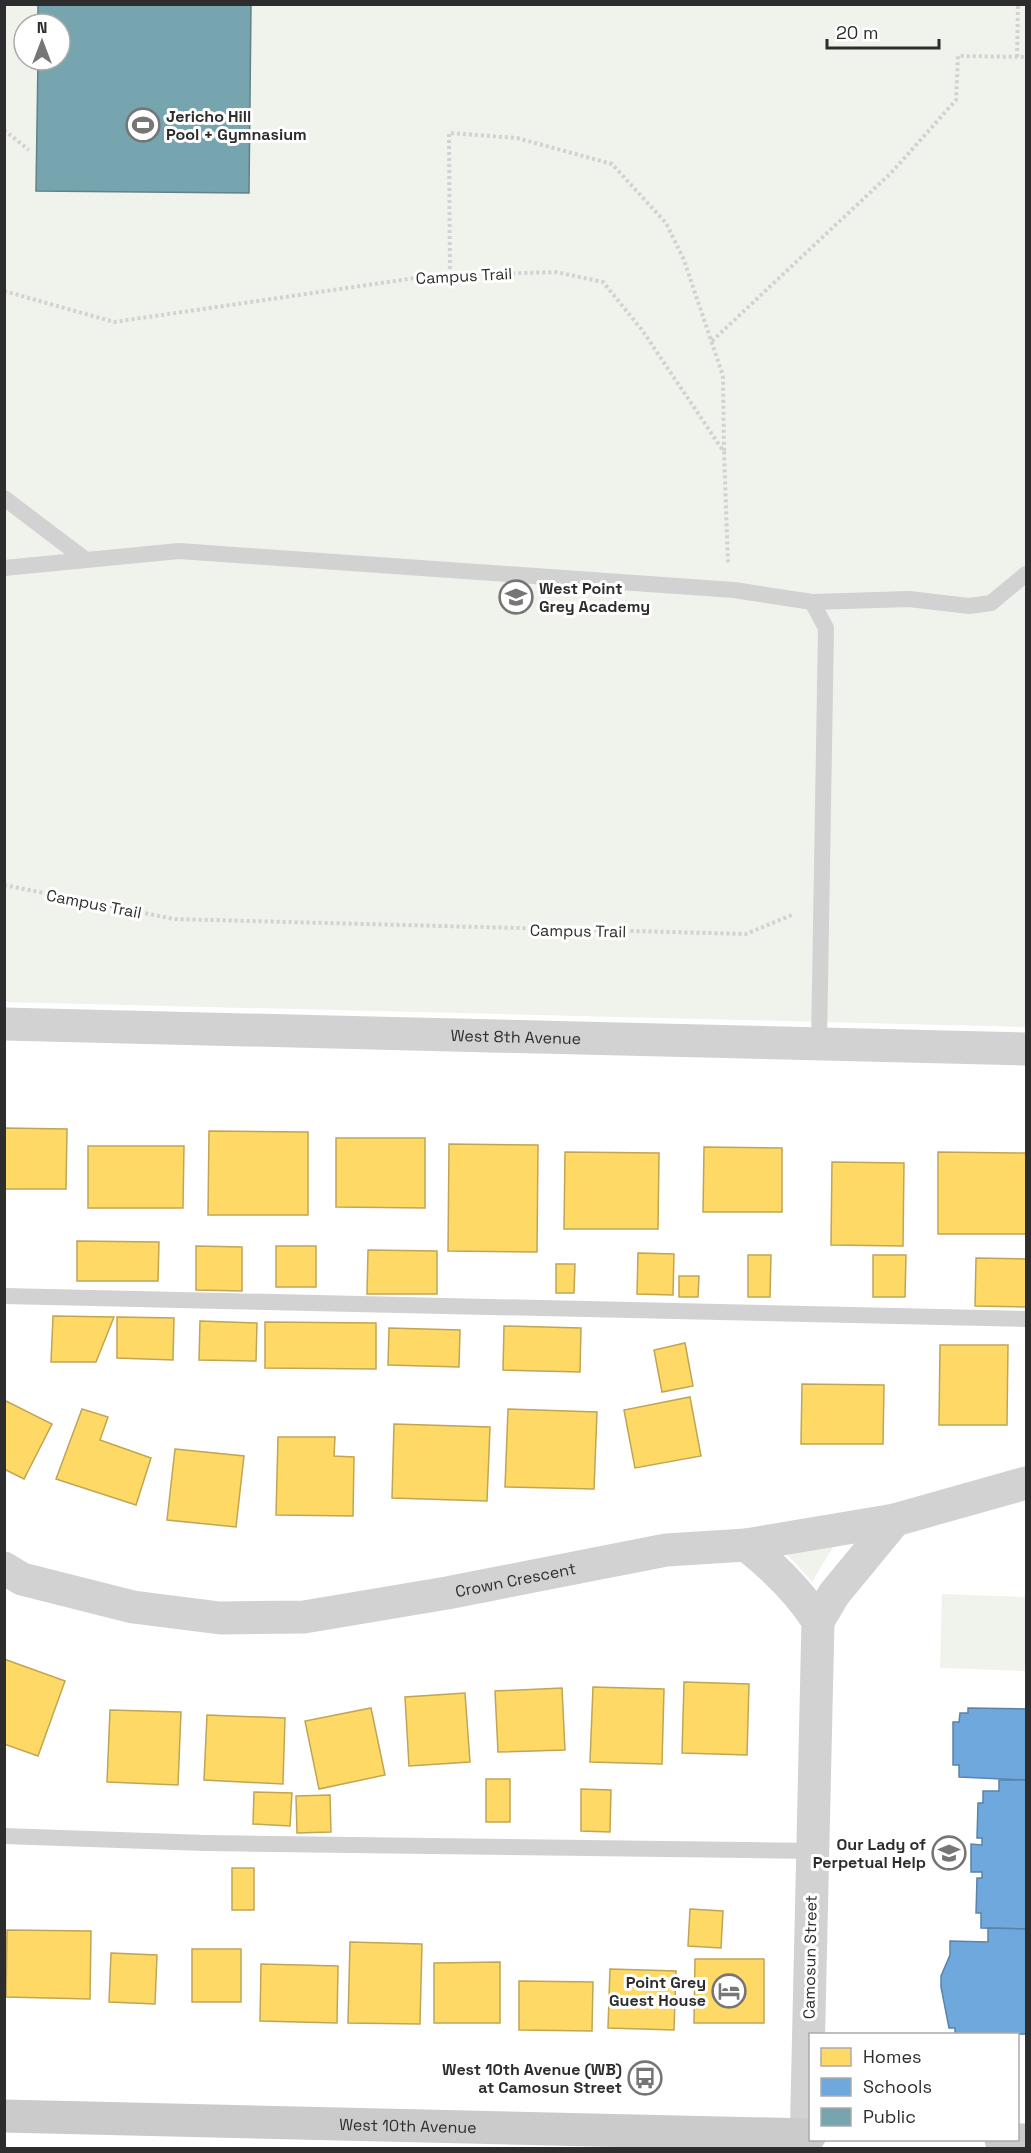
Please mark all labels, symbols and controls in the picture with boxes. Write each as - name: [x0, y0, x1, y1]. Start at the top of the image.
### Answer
- north arrow: [12, 12, 72, 72]
- scale bar: [827, 12, 940, 50]
- text: N: [37, 17, 47, 38]
- text: 20 m: [836, 21, 879, 44]
- place label: Jericho Hill Pool + Gymnasium: [166, 106, 307, 145]
- sports icon: Jericho Hill Pool + Gymnasium: [125, 107, 161, 143]
- street label: Campus Trail: [415, 263, 513, 289]
- place label: West Point Grey Academy: [539, 578, 650, 617]
- school or university icon: West Point Grey Academy: [498, 579, 534, 615]
- street label: Campus Trail: [45, 884, 143, 924]
- street label: Campus Trail: [530, 920, 626, 942]
- street label: West 8th Avenue: [450, 1024, 581, 1049]
- street label: Crown Crescent: [453, 1557, 578, 1602]
- place label: Our Lady of Perpetual Help: [813, 1834, 926, 1873]
- school or university icon: Our Lady of Perpetual Help: [931, 1835, 967, 1871]
- street label: Camosun Street: [798, 1895, 822, 2019]
- place label: Point Grey Guest House: [609, 1972, 706, 2011]
- hotel icon: Point Grey Guest House: [711, 1973, 747, 2009]
- legend: [809, 2033, 1019, 2141]
- text: Homes: [863, 2045, 922, 2068]
- place label: West 10th Avenue (WB) at Camosun Street: [442, 2059, 622, 2098]
- bus stop icon: West 10th Avenue (WB) at Camosun Street: [627, 2060, 663, 2096]
- text: Schools: [863, 2075, 932, 2098]
- text: Public: [863, 2105, 916, 2128]
- street label: West 10th Avenue: [339, 2113, 477, 2138]

